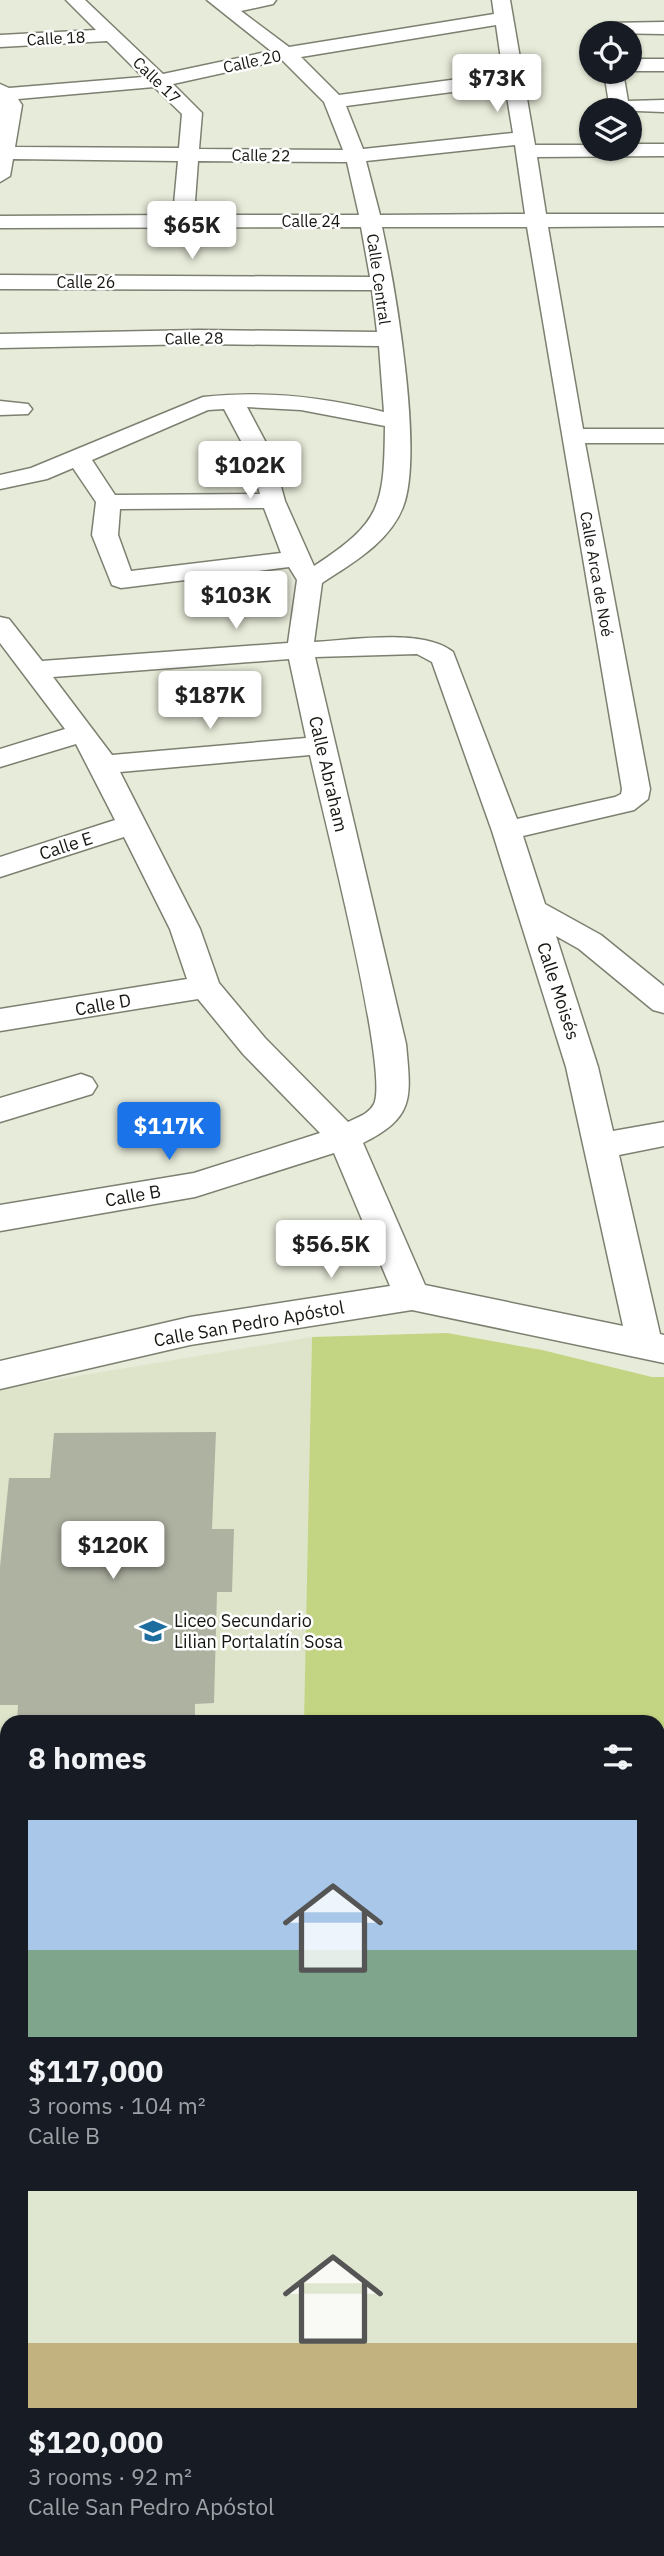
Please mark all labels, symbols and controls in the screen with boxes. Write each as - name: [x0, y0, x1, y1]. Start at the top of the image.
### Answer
- map controls: [579, 21, 642, 161]
- button: locate: [579, 21, 642, 84]
- street label: Calle 18: [26, 26, 86, 50]
- street label: Calle 20: [221, 45, 283, 77]
- street label: Calle 17: [129, 52, 185, 108]
- pin: $73K: [456, 54, 538, 114]
- text: $73K: [468, 62, 526, 92]
- button: layers: [579, 98, 642, 161]
- street label: Calle 22: [231, 144, 291, 166]
- pin: $65K: [151, 202, 233, 261]
- text: $65K: [163, 209, 221, 239]
- street label: Calle 24: [282, 211, 340, 231]
- street label: Calle Central: [363, 232, 395, 326]
- street label: Calle 26: [57, 272, 115, 292]
- street label: Calle 28: [164, 327, 224, 349]
- pin: $102K: [201, 442, 299, 501]
- text: $102K: [214, 449, 286, 479]
- street label: Calle Arca de Noé: [576, 510, 618, 638]
- pin: $103K: [187, 572, 285, 631]
- text: $103K: [200, 579, 272, 609]
- pin: $187K: [161, 672, 259, 731]
- text: $187K: [174, 679, 246, 709]
- street label: Calle Abraham: [304, 714, 353, 834]
- street label: Calle E: [36, 826, 96, 865]
- street label: Calle Moisés: [532, 939, 585, 1043]
- street label: Calle D: [73, 988, 133, 1021]
- pin: $117K: [120, 1102, 218, 1162]
- text: $117K: [133, 1110, 205, 1140]
- street label: Calle B: [103, 1179, 163, 1212]
- pin: $56.5K: [274, 1220, 388, 1280]
- text: $56.5K: [292, 1228, 370, 1258]
- street label: Calle San Pedro Apóstol: [152, 1295, 346, 1352]
- pin: $120K: [64, 1522, 162, 1581]
- text: $120K: [77, 1529, 149, 1559]
- place label: Liceo Secundario Lilian Portalatín Sosa: [174, 1609, 343, 1653]
- school or university icon: Liceo Secundario Lilian Portalatín Sosa: [138, 1616, 168, 1646]
- text: 8 homes: [28, 1738, 147, 1777]
- icon: filters: [599, 1738, 637, 1776]
- icon: home: [270, 1865, 396, 1991]
- text: $117,000: [28, 2051, 163, 2090]
- text: 3 rooms · 104 m²: [28, 2090, 206, 2120]
- text: Calle B: [28, 2120, 100, 2150]
- icon: home: [270, 2236, 396, 2362]
- text: $120,000: [28, 2422, 163, 2461]
- text: 3 rooms · 92 m²: [28, 2461, 192, 2491]
- text: Calle San Pedro Apóstol: [28, 2491, 274, 2521]

